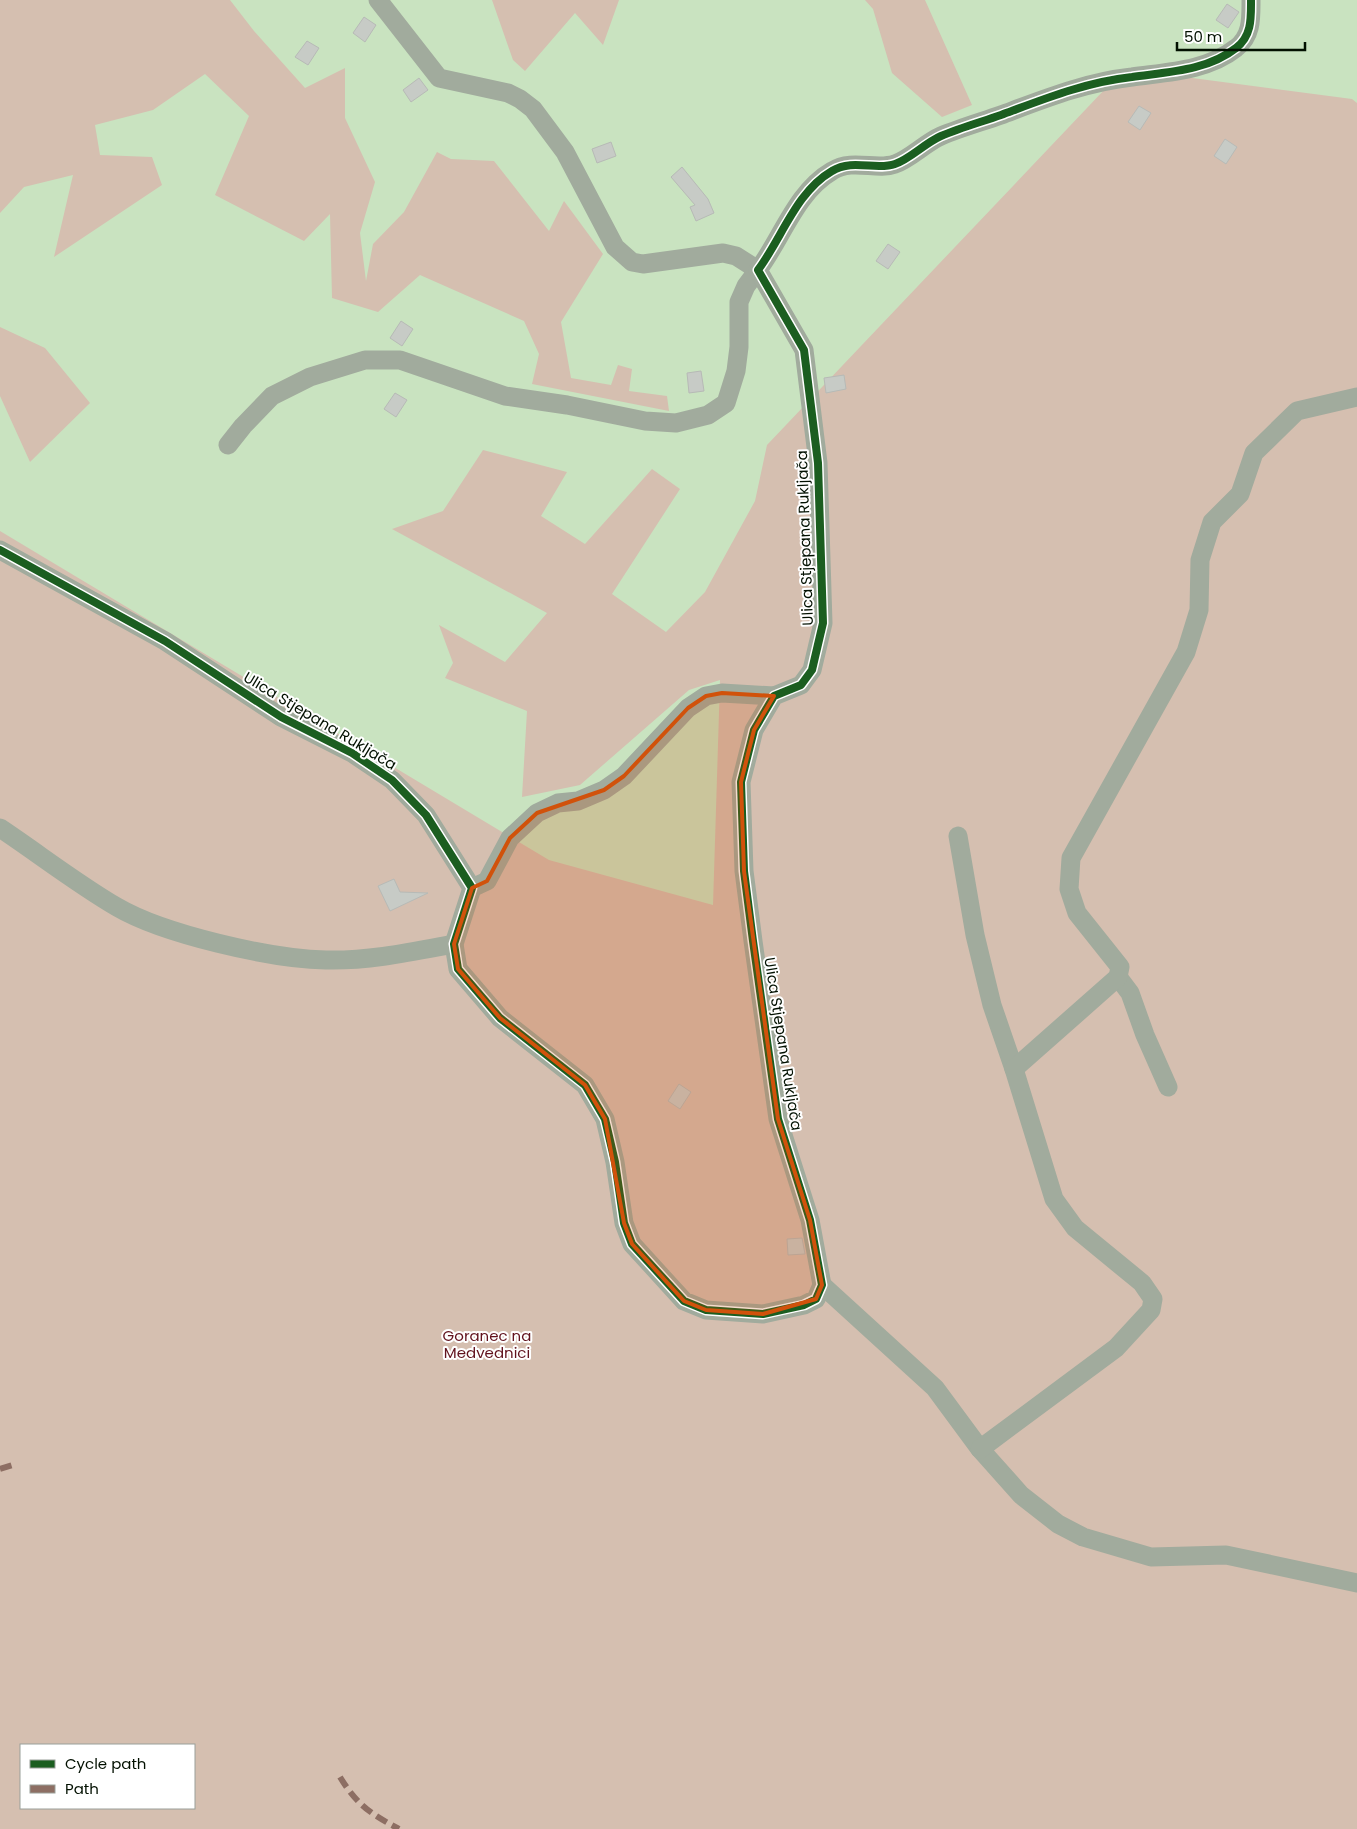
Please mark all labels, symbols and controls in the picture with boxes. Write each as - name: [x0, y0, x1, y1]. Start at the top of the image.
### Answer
- scale bar: [1177, 20, 1304, 52]
- text: 50 m: [1184, 26, 1222, 47]
- street label: Ulica Stjepana Rukljača: [791, 450, 818, 626]
- street label: Ulica Stjepana Rukljača: [240, 666, 401, 775]
- street label: Ulica Stjepana Rukljača: [759, 956, 808, 1132]
- park label: Goranec na Medvednici: [443, 1325, 531, 1363]
- legend: [20, 1744, 195, 1809]
- text: Cycle path: [65, 1753, 146, 1774]
- text: Path: [65, 1778, 99, 1799]

